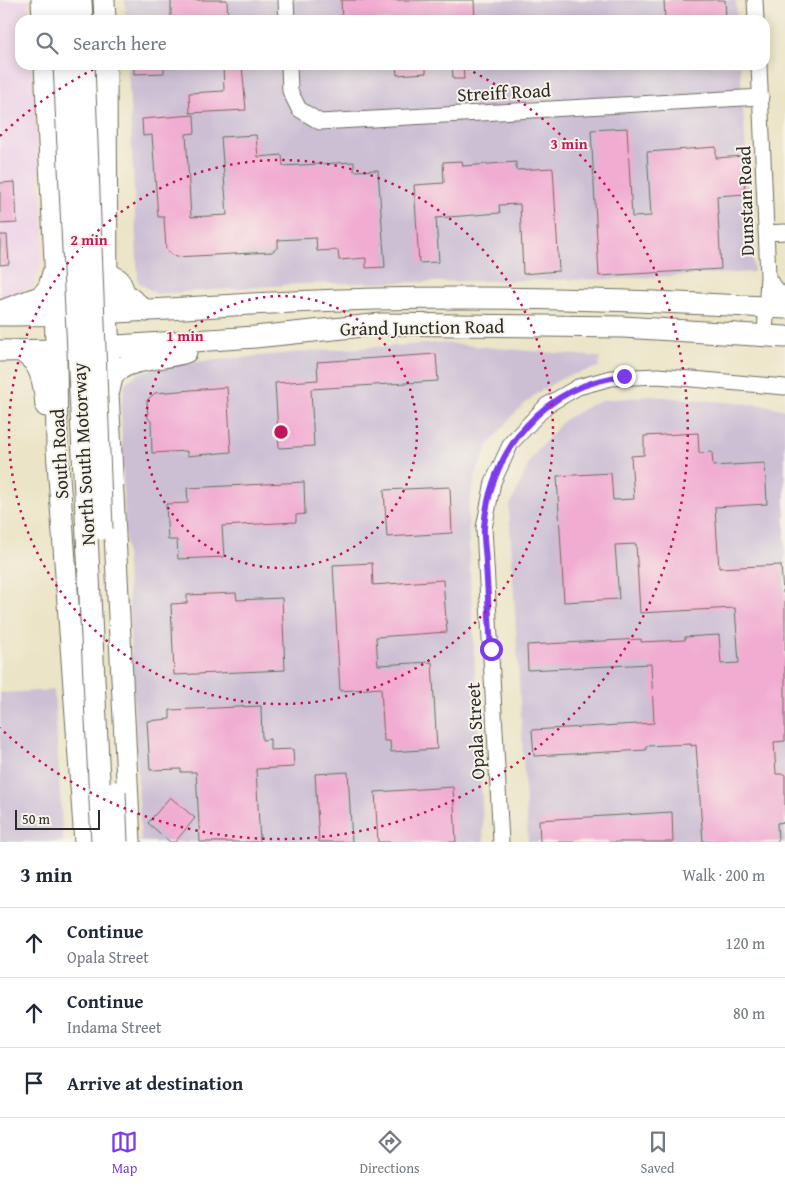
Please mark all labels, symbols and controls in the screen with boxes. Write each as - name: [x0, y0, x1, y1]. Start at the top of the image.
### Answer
- search box: [15, 15, 770, 70]
- icon: search: [33, 29, 61, 57]
- text: Search here: [73, 29, 167, 57]
- street label: Streiff Road: [456, 76, 552, 108]
- text: 3 min: [550, 133, 588, 154]
- street label: Dunstan Road: [729, 145, 761, 257]
- text: 2 min: [70, 229, 108, 250]
- street label: Grand Junction Road: [340, 312, 505, 342]
- text: 1 min: [166, 325, 204, 346]
- street label: North South Motorway: [64, 361, 102, 546]
- route end: [613, 365, 636, 388]
- street label: South Road: [43, 407, 75, 500]
- centre of rings: [272, 423, 290, 441]
- route start: [480, 638, 503, 661]
- street label: Opala Street: [458, 681, 492, 780]
- scale bar: [15, 807, 100, 830]
- text: 50 m: [22, 809, 50, 829]
- text: 3 min: [20, 859, 72, 890]
- text: Walk · 200 m: [682, 863, 765, 887]
- text: Continue: [67, 917, 144, 945]
- icon: ahead: [20, 929, 48, 957]
- text: 120 m: [725, 931, 765, 955]
- text: Opala Street: [67, 945, 149, 969]
- text: Continue: [67, 987, 144, 1015]
- icon: ahead: [20, 999, 48, 1027]
- text: 80 m: [733, 1001, 765, 1025]
- text: Indama Street: [67, 1015, 162, 1039]
- icon: arrive: [20, 1069, 48, 1097]
- text: Arrive at destination: [67, 1069, 243, 1097]
- tab: Map: [110, 1128, 138, 1178]
- tab: Directions: [359, 1128, 420, 1178]
- tab: Saved: [641, 1128, 675, 1178]

